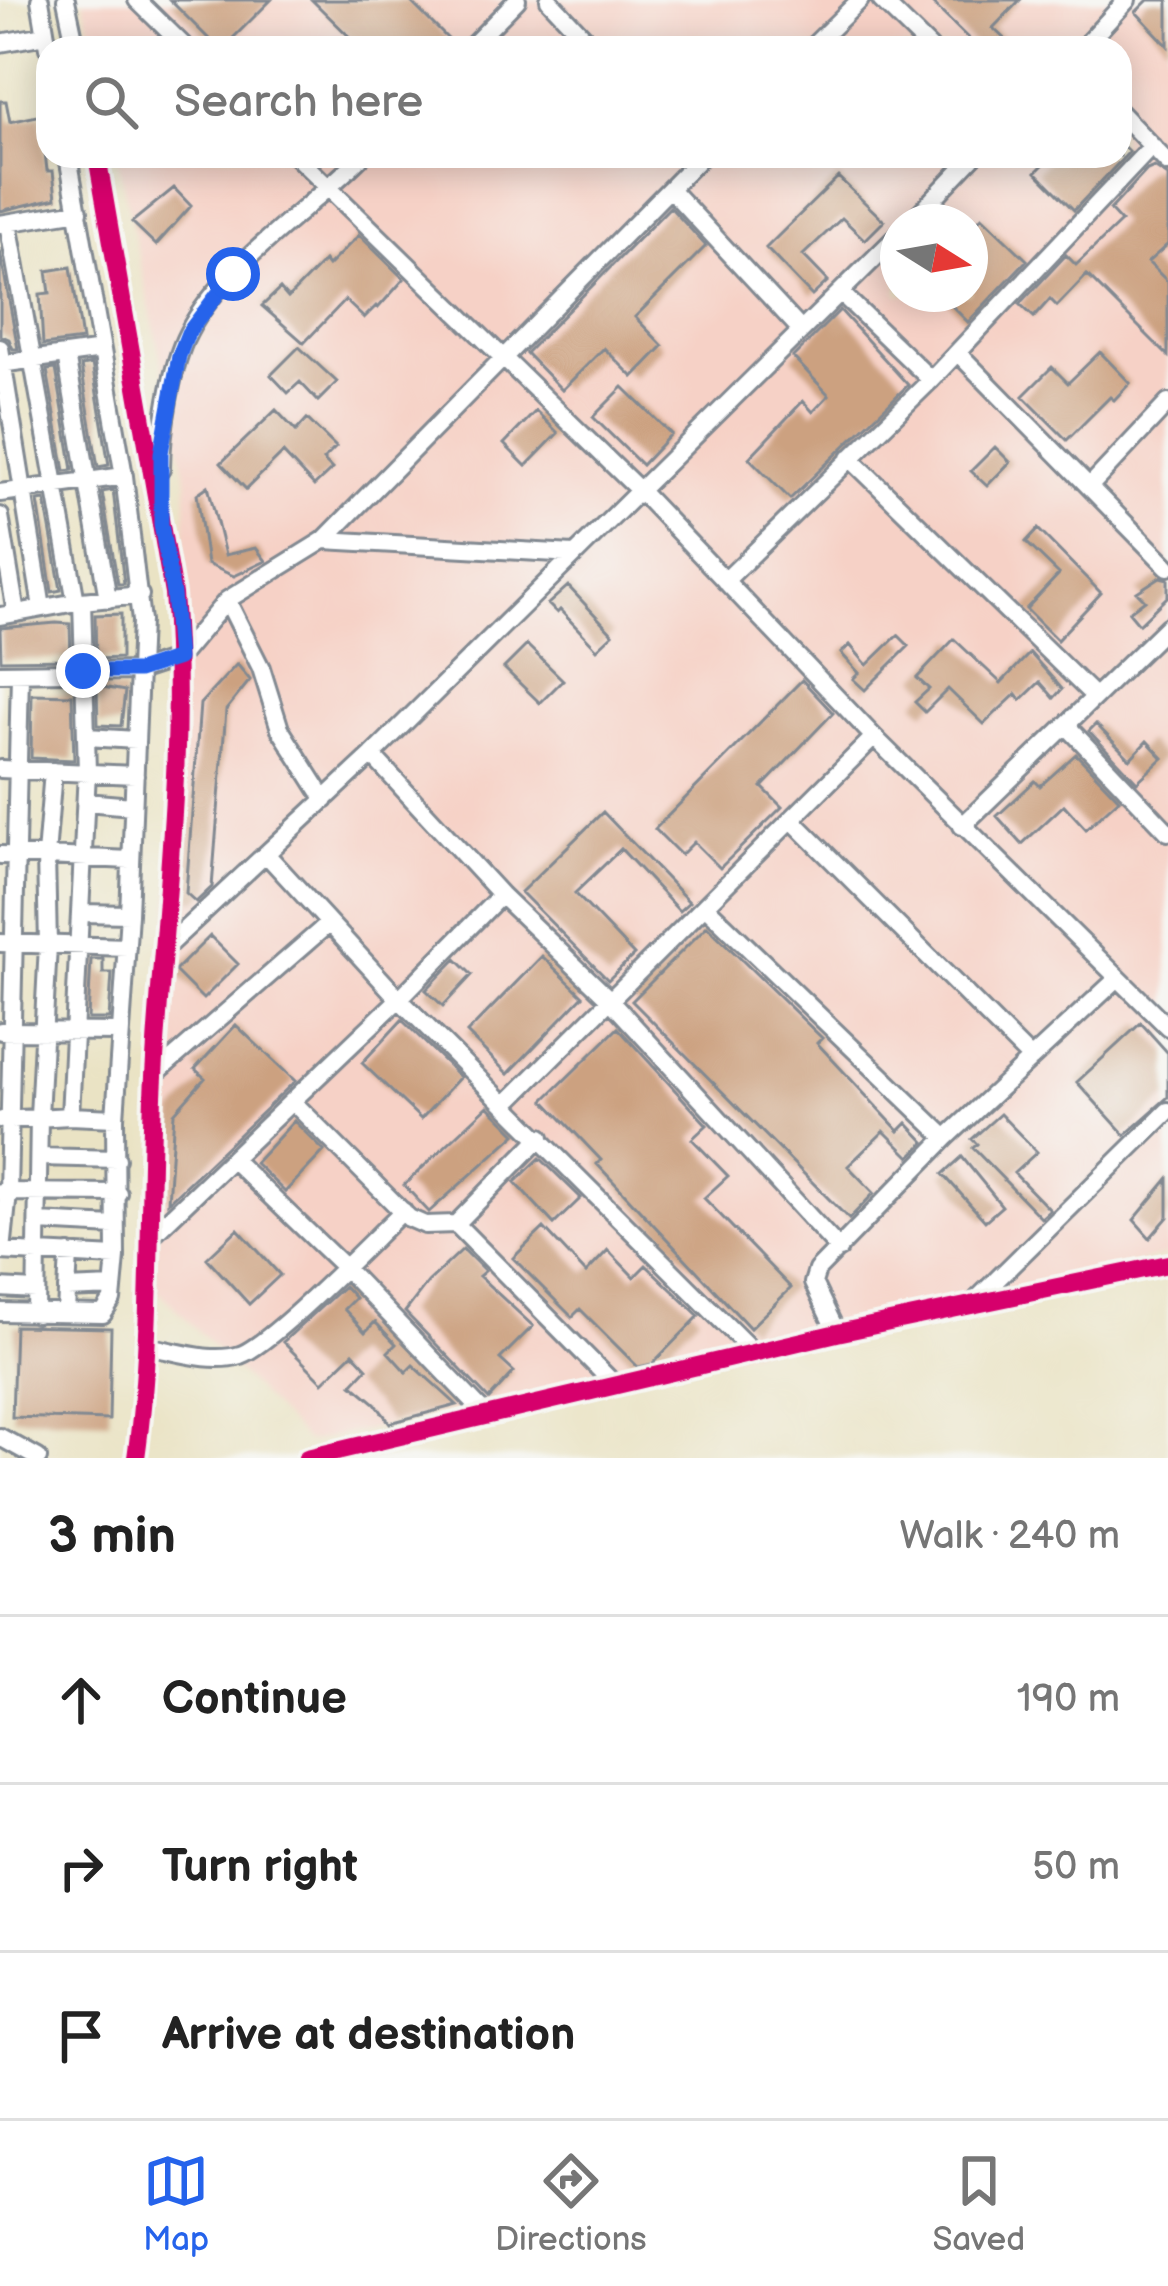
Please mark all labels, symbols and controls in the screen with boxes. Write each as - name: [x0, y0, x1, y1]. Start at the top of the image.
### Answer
- search box: [36, 36, 1132, 168]
- icon: search: [78, 69, 144, 135]
- text: Search here: [174, 75, 423, 130]
- north arrow: [880, 204, 988, 312]
- route start: [206, 247, 260, 301]
- route end: [56, 644, 110, 698]
- text: 3 min: [48, 1506, 176, 1567]
- text: Walk · 240 m: [899, 1513, 1120, 1560]
- icon: ahead: [48, 1667, 114, 1733]
- text: Continue: [162, 1672, 347, 1727]
- text: 190 m: [1017, 1676, 1120, 1723]
- icon: right: [48, 1835, 114, 1901]
- text: Turn right: [162, 1840, 358, 1895]
- text: 50 m: [1032, 1844, 1120, 1891]
- icon: arrive: [48, 2003, 114, 2069]
- text: Arrive at destination: [162, 2008, 575, 2063]
- tab: Map: [143, 2148, 209, 2260]
- tab: Directions: [495, 2148, 647, 2260]
- tab: Saved: [932, 2148, 1025, 2260]

